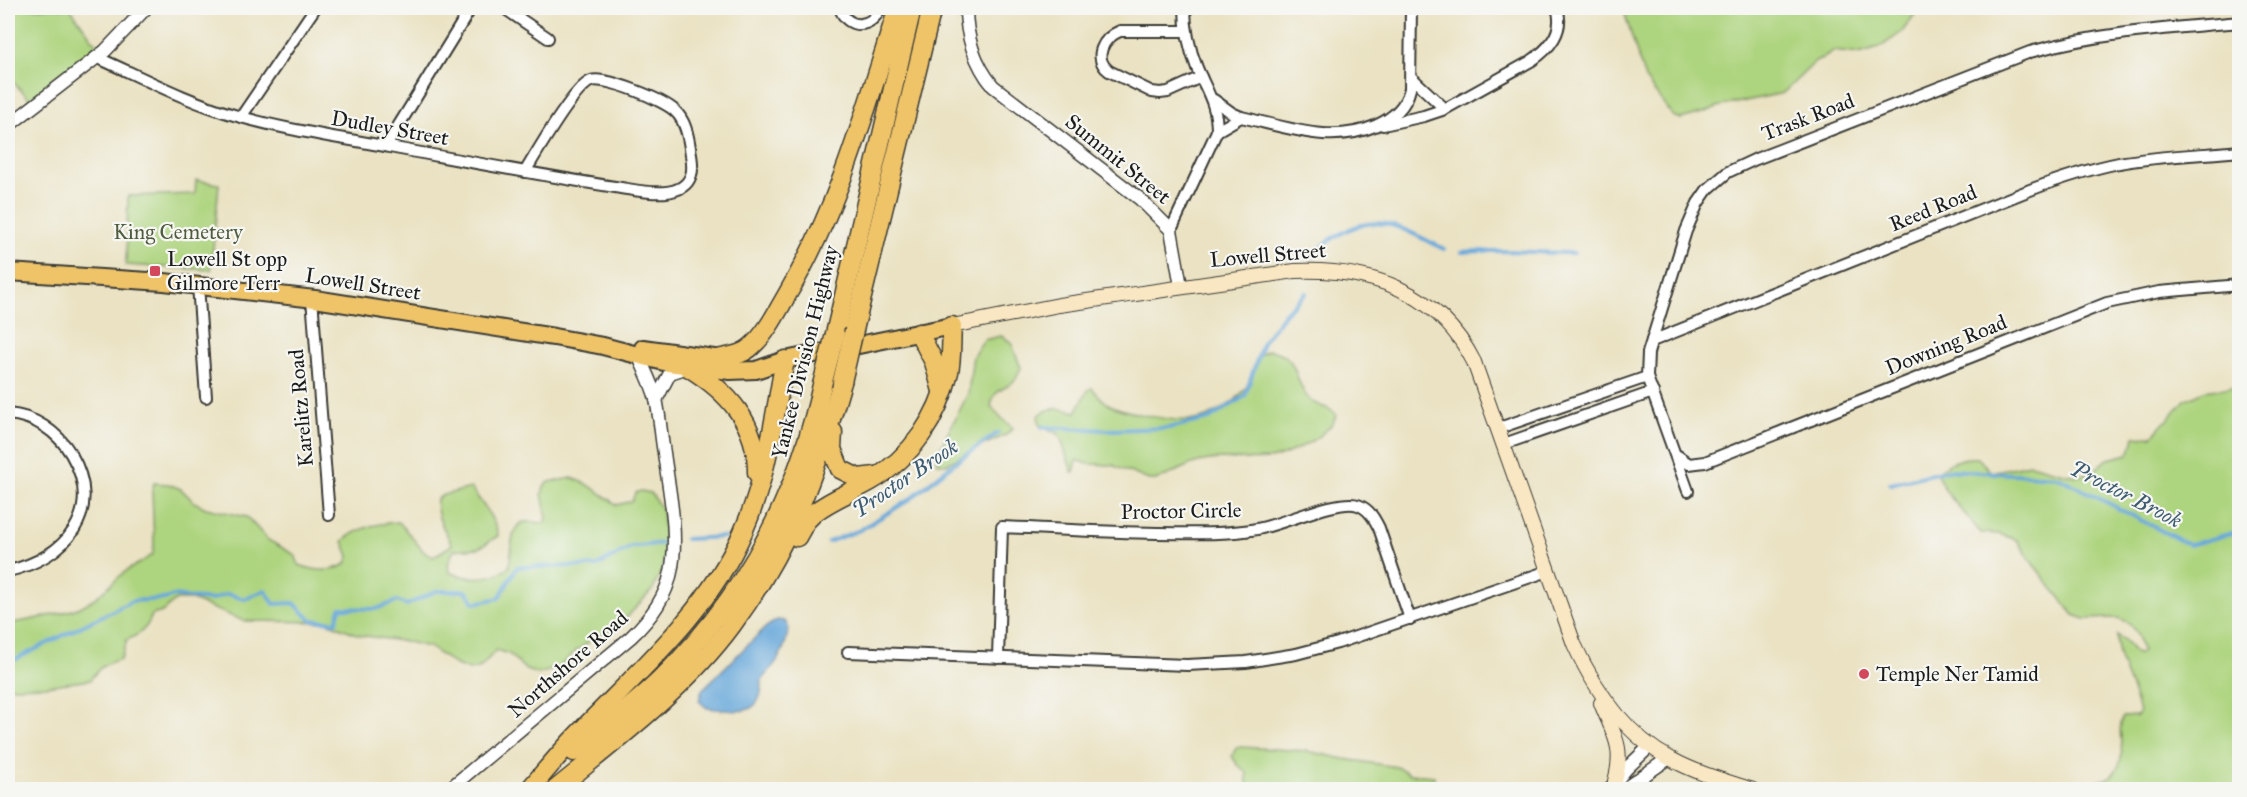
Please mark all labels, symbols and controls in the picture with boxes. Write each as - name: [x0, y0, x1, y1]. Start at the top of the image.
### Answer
- street label: Trask Road: [1758, 87, 1858, 147]
- street label: Dudley Street: [329, 105, 451, 151]
- street label: Summit Street: [1060, 109, 1176, 210]
- street label: Reed Road: [1885, 179, 1981, 237]
- park label: King Cemetery: [113, 219, 244, 245]
- street label: Lowell Street: [1209, 237, 1328, 273]
- street label: Yankee Division Highway: [766, 241, 844, 461]
- place label: Lowell St opp Gilmore Terr: [167, 246, 287, 296]
- street label: Lowell Street: [303, 262, 423, 306]
- marker: Lowell St opp Gilmore Terr: [148, 264, 162, 278]
- street label: Downing Road: [1882, 309, 2011, 381]
- street label: Karelitz Road: [283, 348, 319, 468]
- water label: Proctor Brook: [847, 433, 963, 523]
- water label: Proctor Brook: [2066, 454, 2187, 534]
- street label: Proctor Circle: [1120, 497, 1242, 525]
- street label: Northshore Road: [503, 604, 634, 723]
- place label: Temple Ner Tamid: [1876, 661, 2039, 687]
- marker: Temple Ner Tamid: [1857, 667, 1871, 681]

